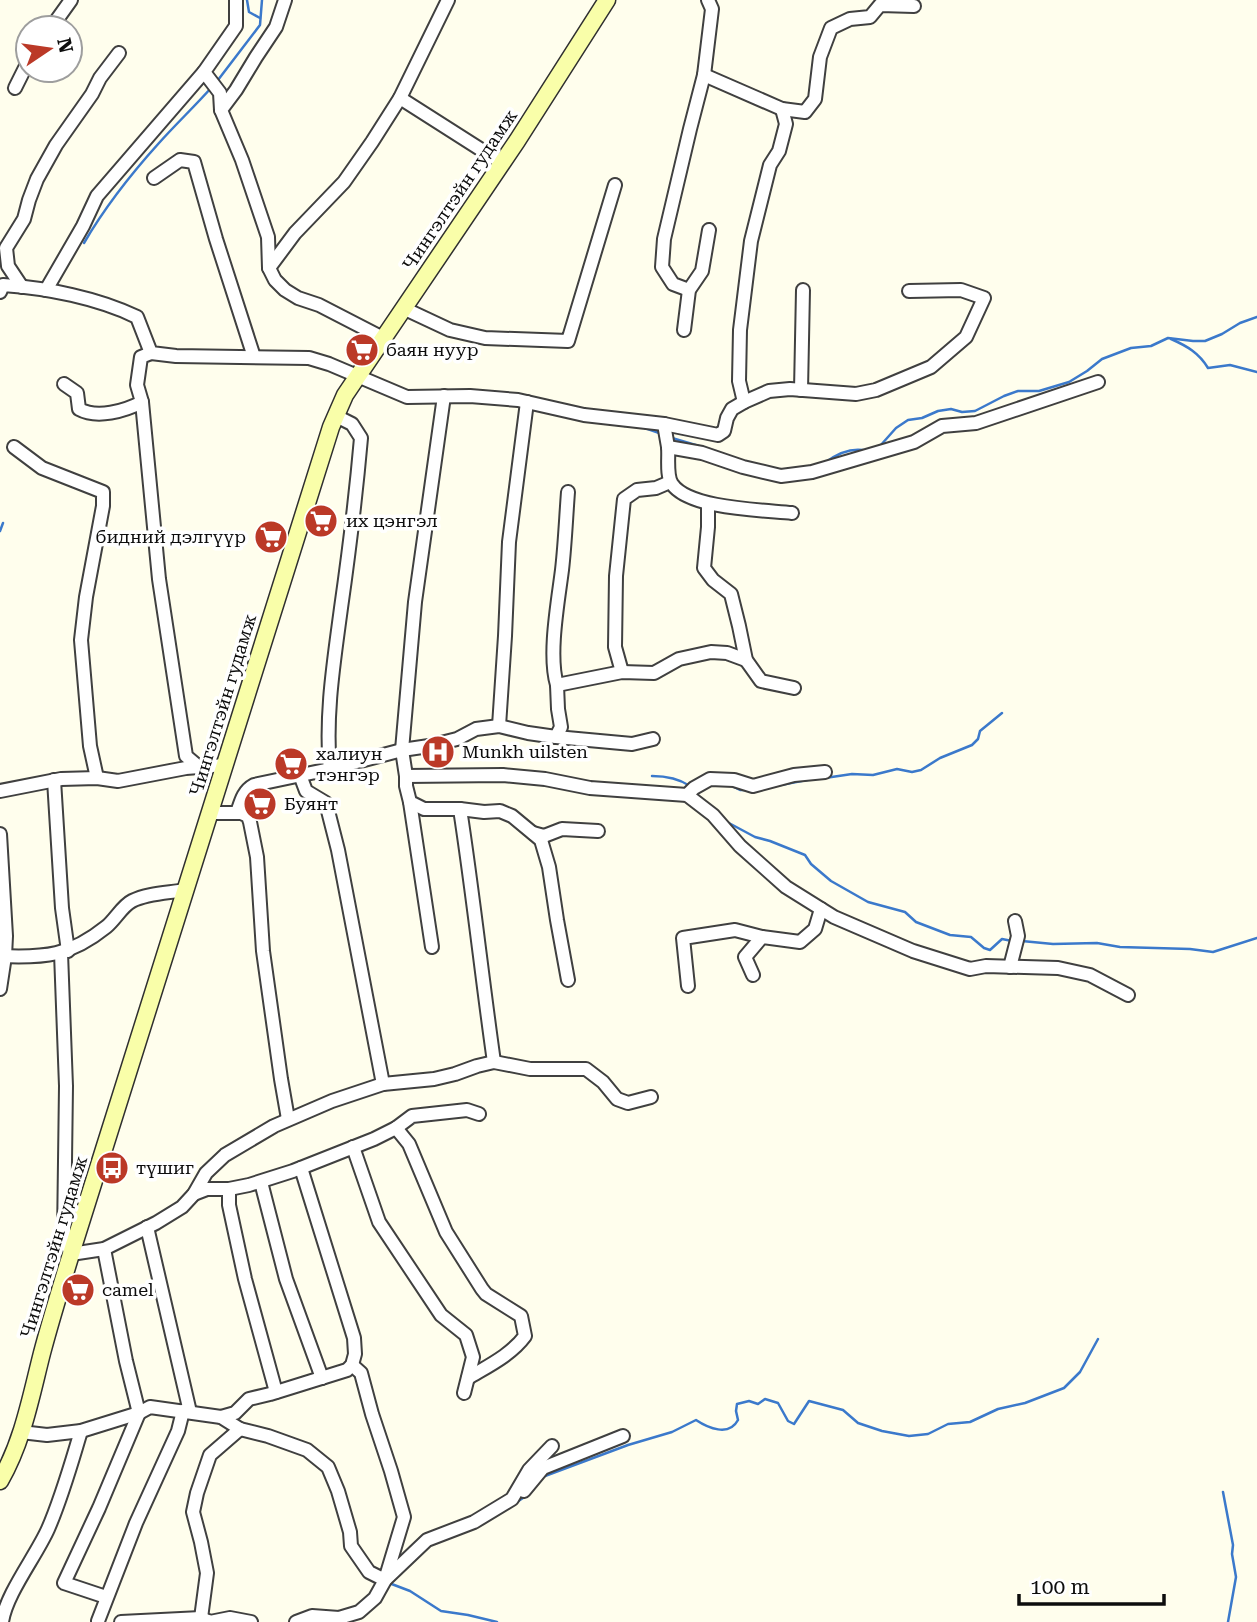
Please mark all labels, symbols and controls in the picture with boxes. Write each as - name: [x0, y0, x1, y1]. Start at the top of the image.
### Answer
- north arrow: [14, 14, 84, 84]
- text: N: [52, 36, 78, 55]
- street label: Чингэлтэйн гудамж: [398, 105, 522, 274]
- supermarket icon: баян нуур: [343, 331, 381, 369]
- place label: баян нуур: [386, 339, 478, 360]
- supermarket icon: их цэнгэл: [302, 502, 340, 540]
- place label: их цэнгэл: [346, 510, 438, 531]
- supermarket icon: бидний дэлгүүр: [252, 518, 290, 556]
- place label: бидний дэлгүүр: [96, 526, 246, 547]
- street label: Чингэлтэйн гудамж: [185, 611, 260, 799]
- hospital icon: Munkh uilsten: [419, 733, 457, 771]
- place label: Munkh uilsten: [462, 741, 588, 762]
- place label: халиун тэнгэр: [316, 743, 383, 785]
- supermarket icon: халиун тэнгэр: [272, 745, 310, 783]
- supermarket icon: Буянт: [241, 785, 279, 823]
- place label: Буянт: [284, 793, 338, 814]
- bus stop icon: түшиг: [93, 1149, 131, 1187]
- street label: Чингэлтэйн гудамж: [16, 1153, 91, 1341]
- place label: түшиг: [136, 1157, 194, 1178]
- supermarket icon: camel: [59, 1271, 97, 1309]
- place label: camel: [102, 1279, 154, 1300]
- scale bar: [1019, 1562, 1164, 1606]
- text: 100 m: [1030, 1575, 1090, 1599]

